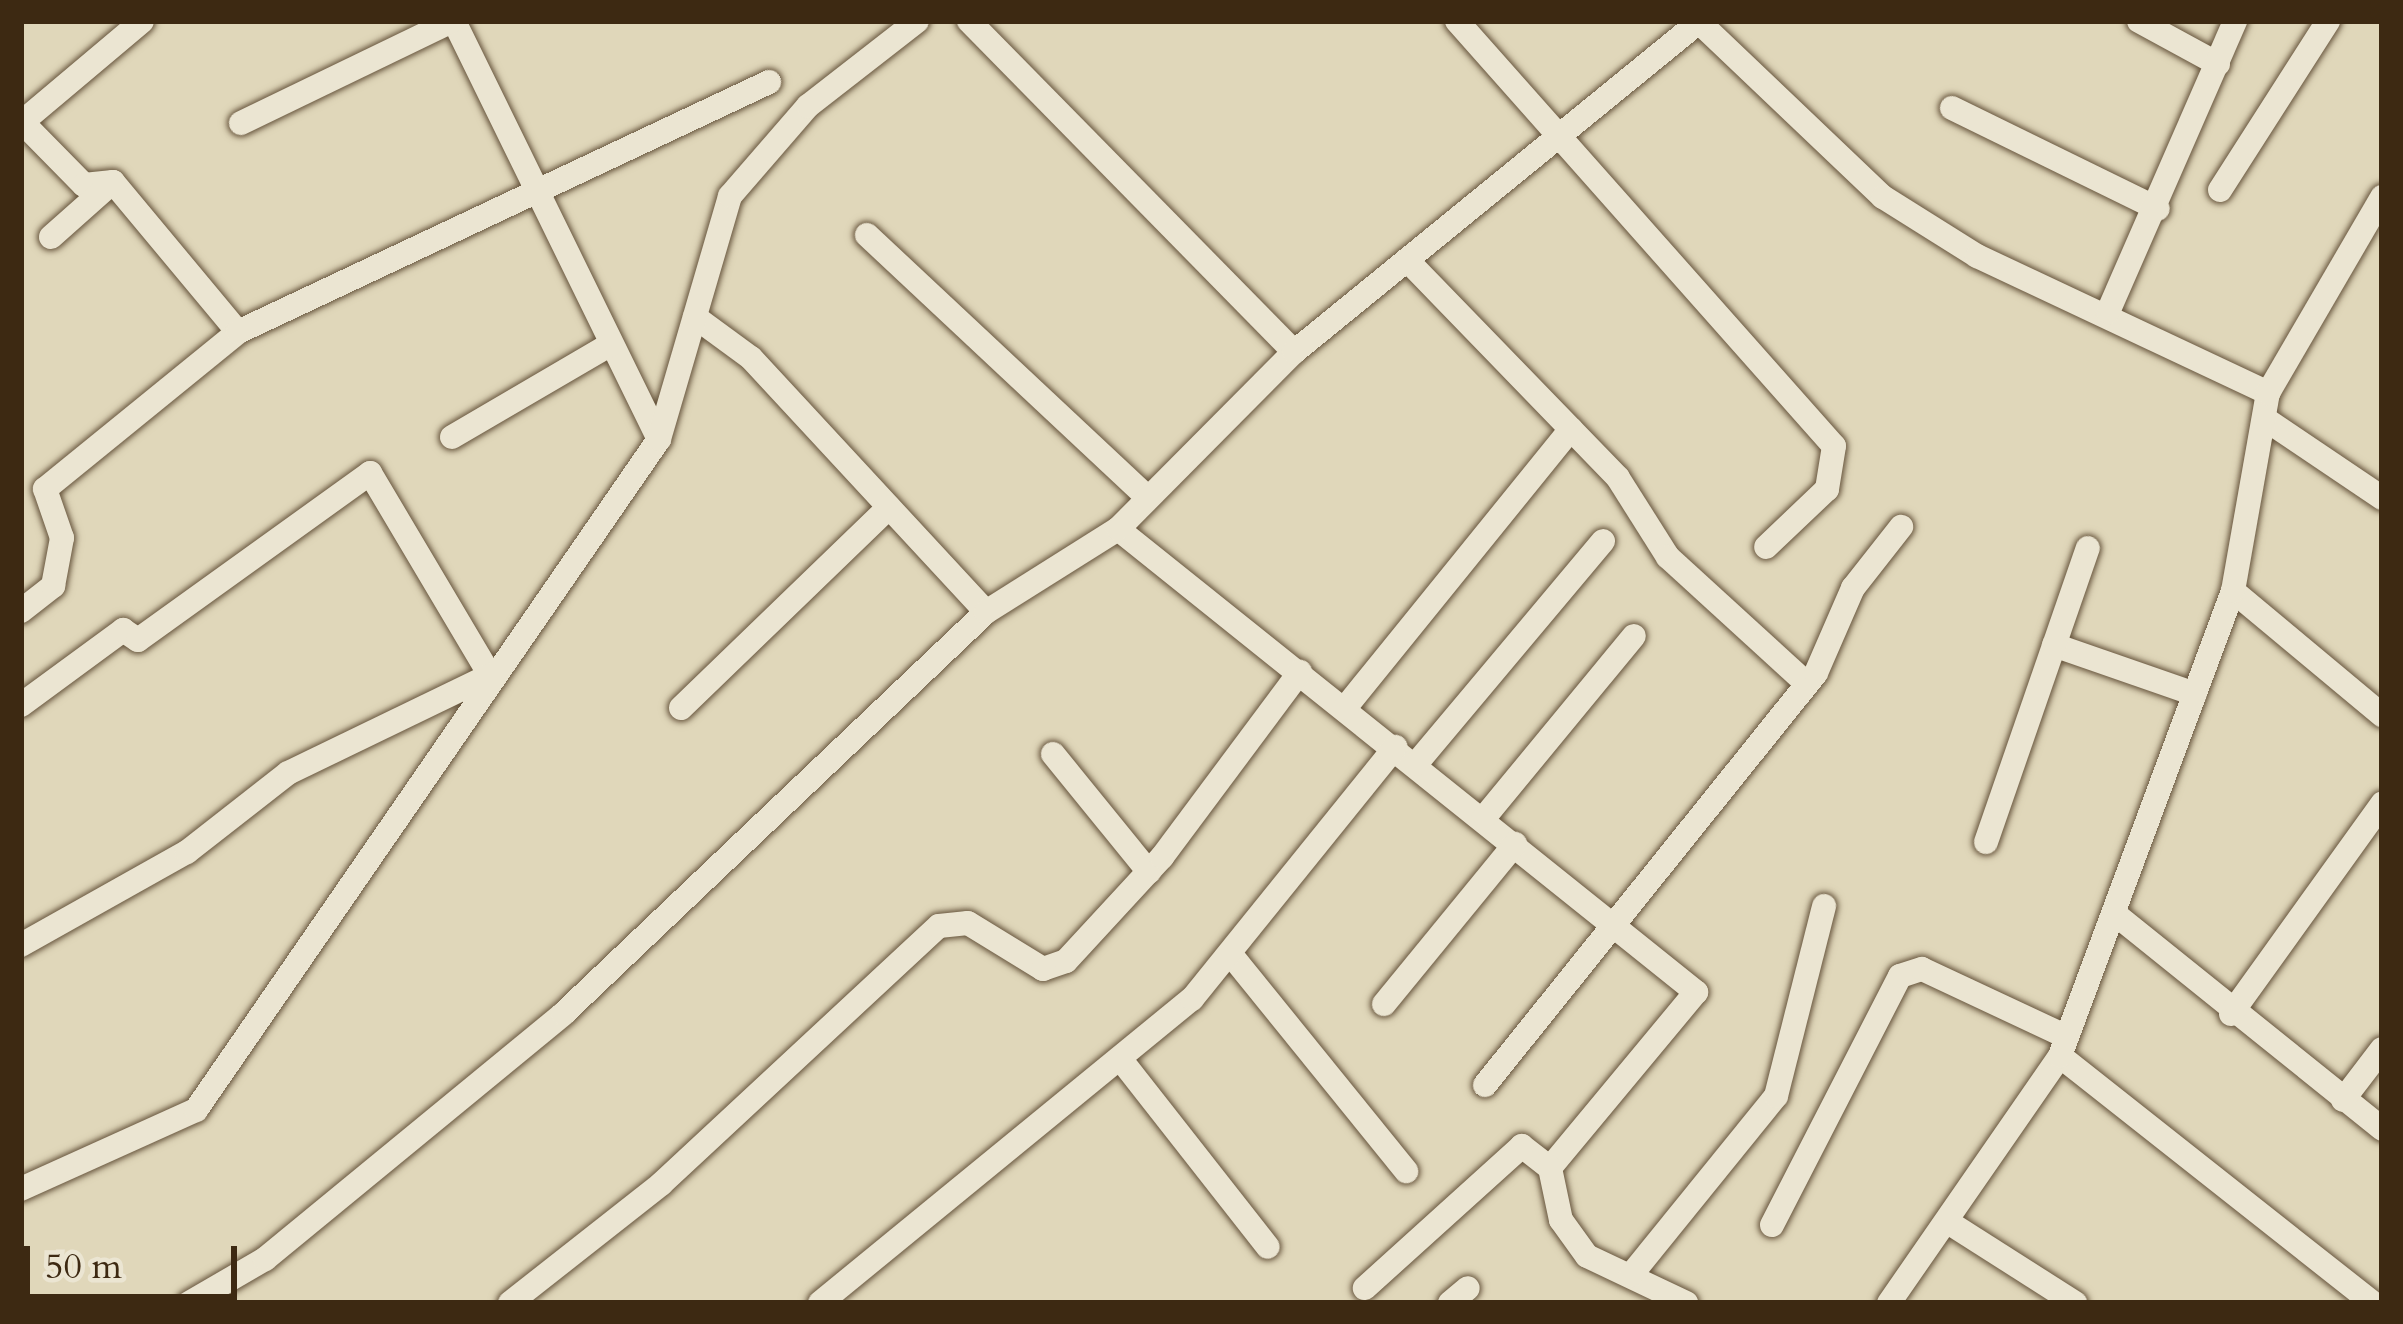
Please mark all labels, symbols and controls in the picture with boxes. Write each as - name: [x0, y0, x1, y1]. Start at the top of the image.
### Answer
- scale bar: [30, 1222, 243, 1296]
- text: 50 m: [45, 1242, 122, 1291]

